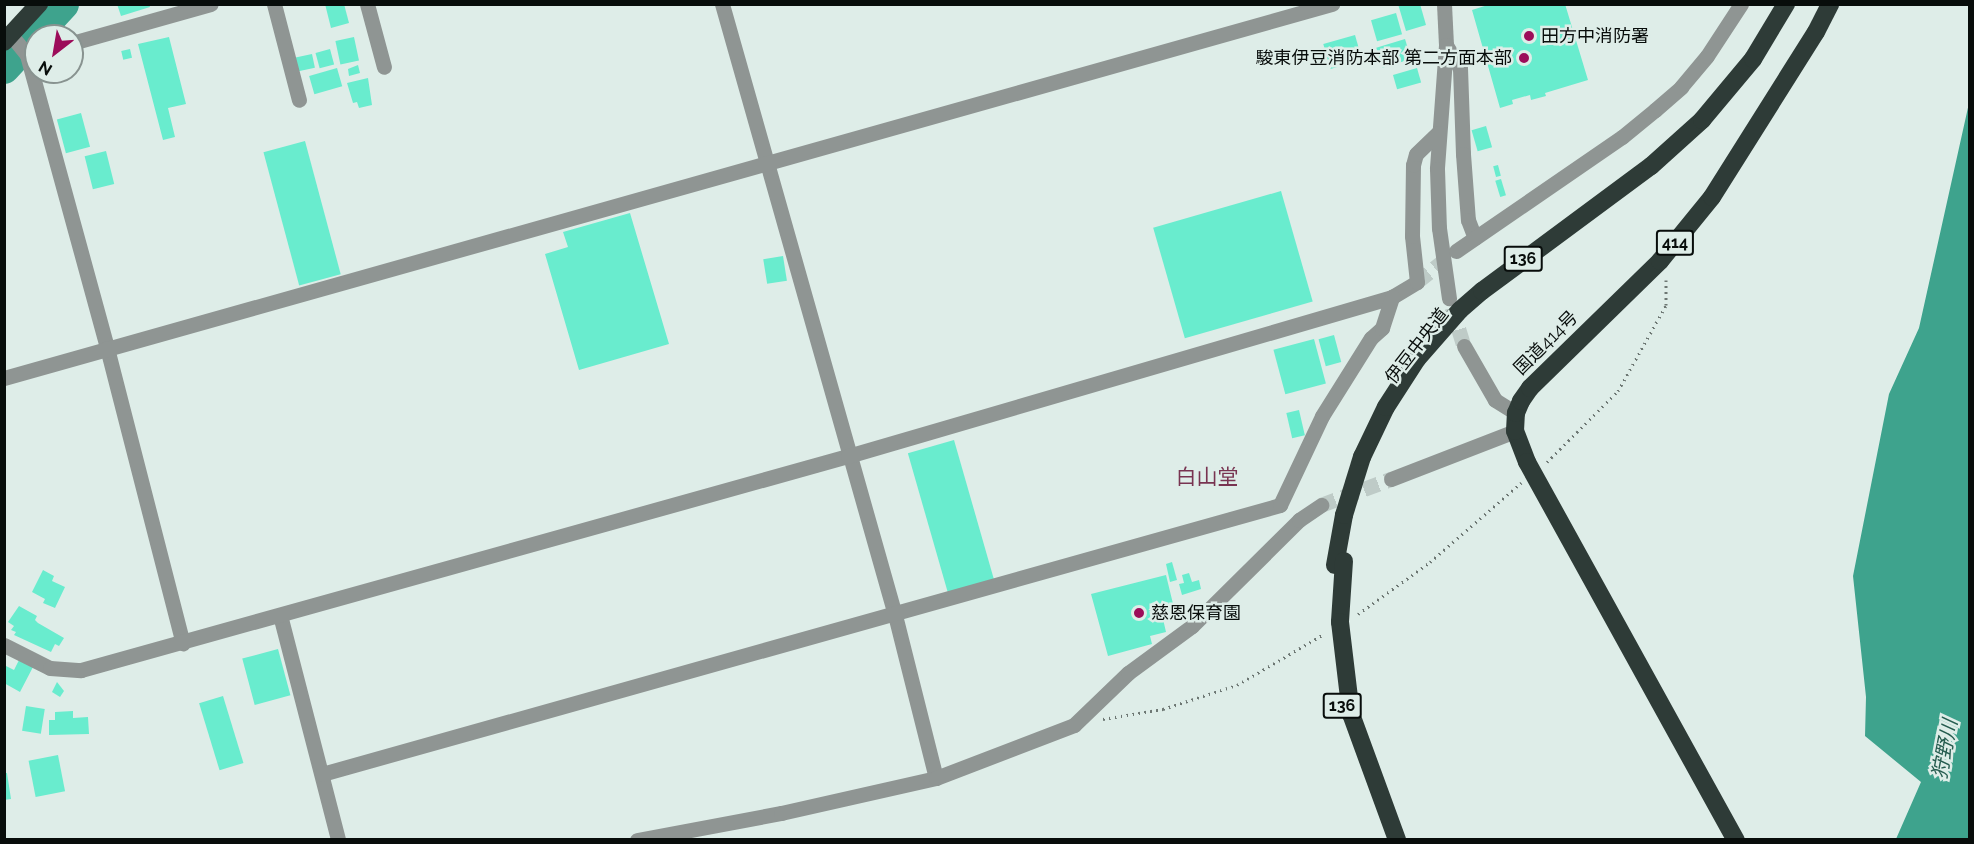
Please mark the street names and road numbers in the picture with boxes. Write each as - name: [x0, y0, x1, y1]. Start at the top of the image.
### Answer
- road number: 414: [1656, 230, 1694, 256]
- road number: 136: [1504, 246, 1543, 272]
- street label: 伊豆中央道: [1381, 304, 1453, 388]
- street label: 国道414号: [1510, 307, 1582, 379]
- road number: 136: [1322, 693, 1362, 719]

